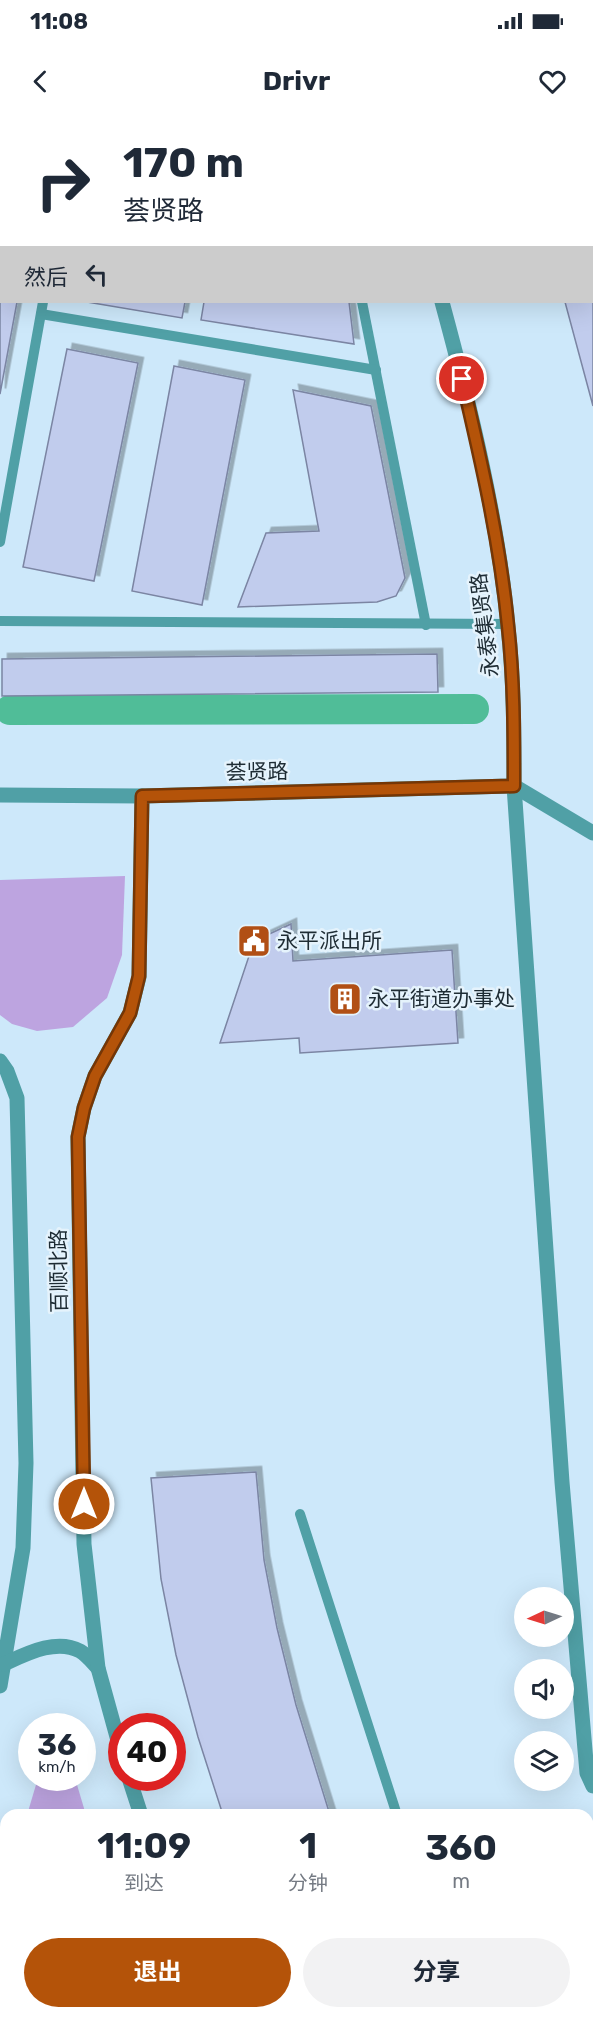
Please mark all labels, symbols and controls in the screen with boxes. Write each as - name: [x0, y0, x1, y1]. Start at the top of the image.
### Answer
- text: 11:08: [30, 8, 88, 35]
- icon: back: [24, 65, 57, 98]
- text: Drivr: [263, 65, 330, 97]
- icon: heart: [536, 65, 569, 98]
- text: 170 m: [123, 138, 244, 188]
- icon: right: [24, 144, 102, 222]
- text: 荟贤路: [123, 195, 204, 227]
- icon: left: [80, 258, 113, 291]
- text: 然后: [24, 264, 68, 291]
- pin: [436, 353, 487, 404]
- icon: arrive: [445, 362, 478, 395]
- street label: 永泰集贤路: [466, 571, 503, 679]
- street label: 荟贤路: [225, 758, 289, 785]
- public building icon: 永平派出所: [236, 923, 272, 959]
- place label: 永平派出所: [277, 928, 382, 953]
- building icon: 永平街道办事处: [327, 981, 363, 1017]
- place label: 永平街道办事处: [368, 986, 515, 1011]
- street label: 百顺北路: [45, 1229, 72, 1313]
- position arrow: [52, 1472, 116, 1536]
- north arrow: [514, 1587, 574, 1647]
- map controls: [514, 1587, 574, 1791]
- button: sound: [514, 1659, 574, 1719]
- speed limit sign: 40: [108, 1713, 186, 1791]
- text: 36: [37, 1727, 77, 1763]
- button: layers: [514, 1731, 574, 1791]
- text: km/h: [38, 1758, 76, 1776]
- text: 11:09: [97, 1824, 191, 1867]
- text: 1: [299, 1824, 317, 1867]
- text: 360: [425, 1826, 497, 1869]
- text: m: [452, 1869, 470, 1893]
- text: 到达: [124, 1871, 164, 1895]
- text: 分钟: [288, 1871, 328, 1895]
- button: 退出: [24, 1938, 291, 2007]
- button: 分享: [303, 1938, 570, 2007]

